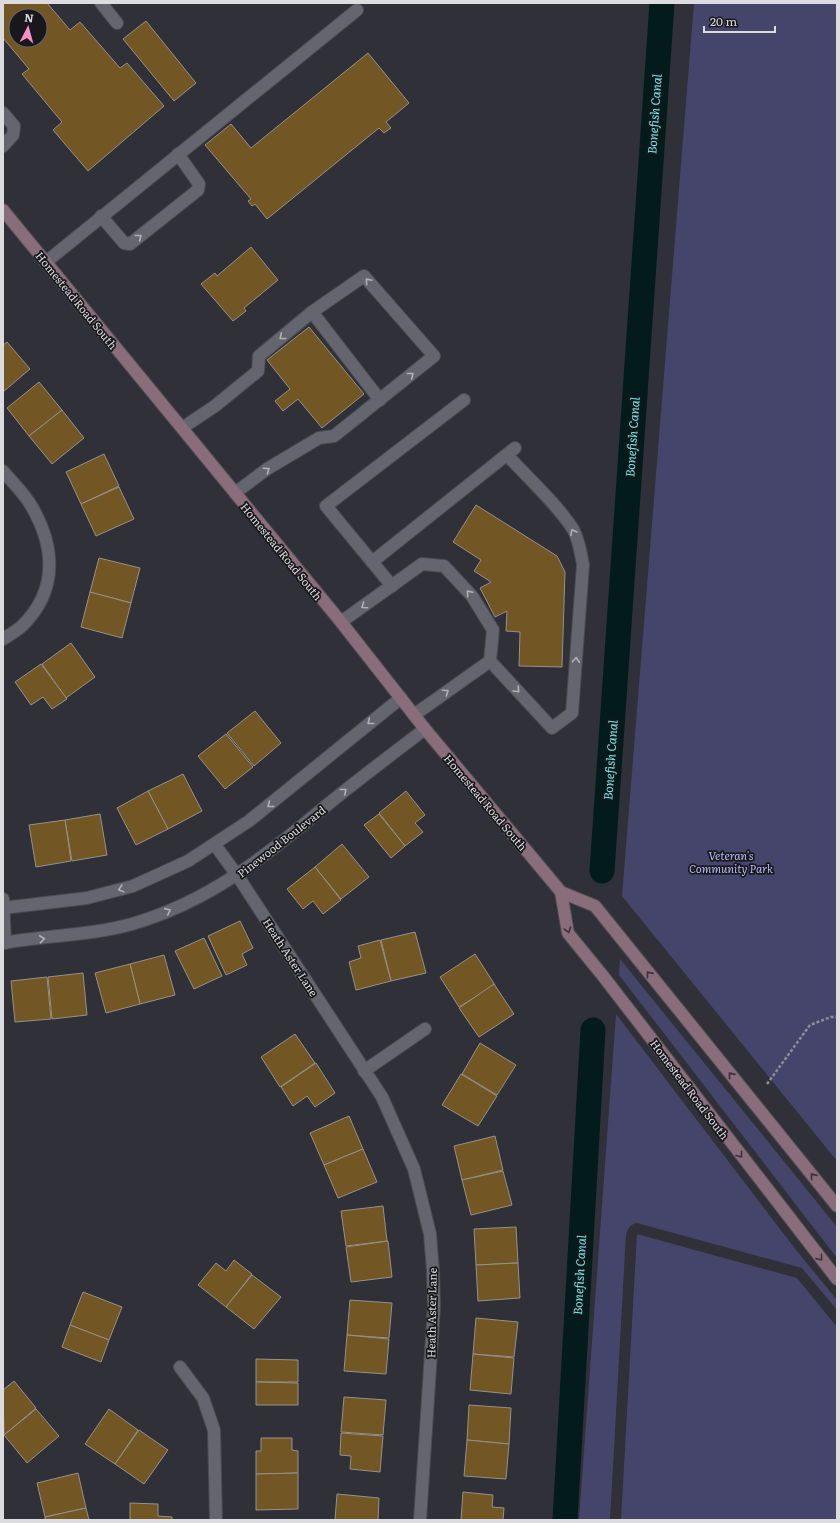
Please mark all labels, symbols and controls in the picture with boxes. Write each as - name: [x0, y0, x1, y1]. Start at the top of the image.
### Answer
- north arrow: [8, 8, 48, 48]
- scale bar: [704, 8, 775, 34]
- text: N: [24, 9, 35, 25]
- text: 20 m: [710, 12, 737, 30]
- water label: Bonefish Canal: [642, 73, 666, 155]
- one-way arrow: [134, 235, 141, 242]
- street label: Homestead Road South: [33, 248, 121, 352]
- one-way arrow: [366, 278, 373, 286]
- one-way arrow: [279, 333, 286, 340]
- one-way arrow: [406, 373, 413, 380]
- water label: Bonefish Canal: [620, 396, 644, 478]
- one-way arrow: [262, 468, 269, 475]
- street label: Homestead Road South: [238, 499, 326, 603]
- one-way arrow: [571, 529, 578, 537]
- one-way arrow: [466, 590, 473, 598]
- one-way arrow: [361, 601, 368, 609]
- one-way arrow: [571, 657, 580, 663]
- one-way arrow: [512, 685, 519, 693]
- one-way arrow: [442, 689, 449, 697]
- one-way arrow: [368, 718, 375, 725]
- water label: Bonefish Canal: [598, 719, 622, 801]
- street label: Homestead Road South: [441, 750, 531, 854]
- one-way arrow: [340, 789, 347, 796]
- one-way arrow: [267, 800, 274, 807]
- street label: Pinewood Boulevard: [234, 801, 329, 881]
- park label: Veteran's Community Park: [689, 847, 773, 876]
- one-way arrow: [118, 884, 125, 893]
- one-way arrow: [164, 908, 171, 916]
- street label: Heath Aster Lane: [260, 915, 322, 1000]
- one-way arrow: [563, 926, 572, 933]
- one-way arrow: [39, 935, 45, 944]
- one-way arrow: [647, 971, 654, 978]
- street label: Homestead Road South: [647, 1036, 733, 1142]
- one-way arrow: [729, 1072, 736, 1079]
- one-way arrow: [736, 1151, 743, 1158]
- one-way arrow: [810, 1173, 817, 1181]
- water label: Bonefish Canal: [568, 1234, 590, 1316]
- one-way arrow: [815, 1253, 822, 1260]
- street label: Heath Aster Lane: [422, 1267, 440, 1358]

